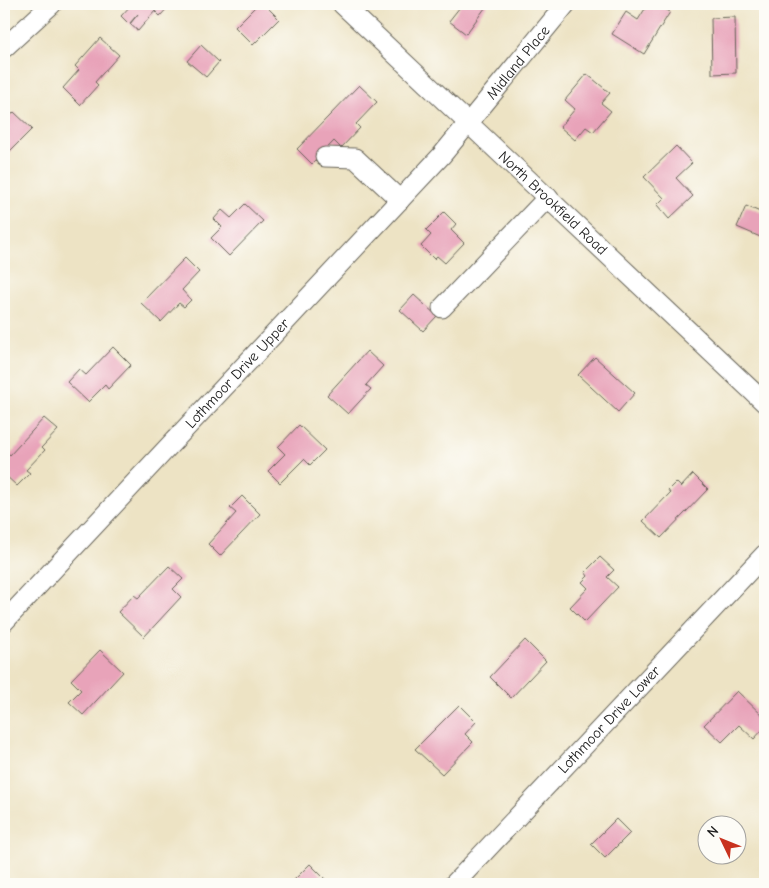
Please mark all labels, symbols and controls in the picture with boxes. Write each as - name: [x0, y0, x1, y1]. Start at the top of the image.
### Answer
- street label: Midland Place: [482, 21, 554, 103]
- street label: North Brookfield Road: [495, 147, 611, 259]
- street label: Lothmoor Drive Upper: [182, 315, 293, 432]
- street label: Lothmoor Drive Lower: [554, 662, 664, 777]
- north arrow: [696, 816, 746, 866]
- text: N: [704, 822, 722, 841]

